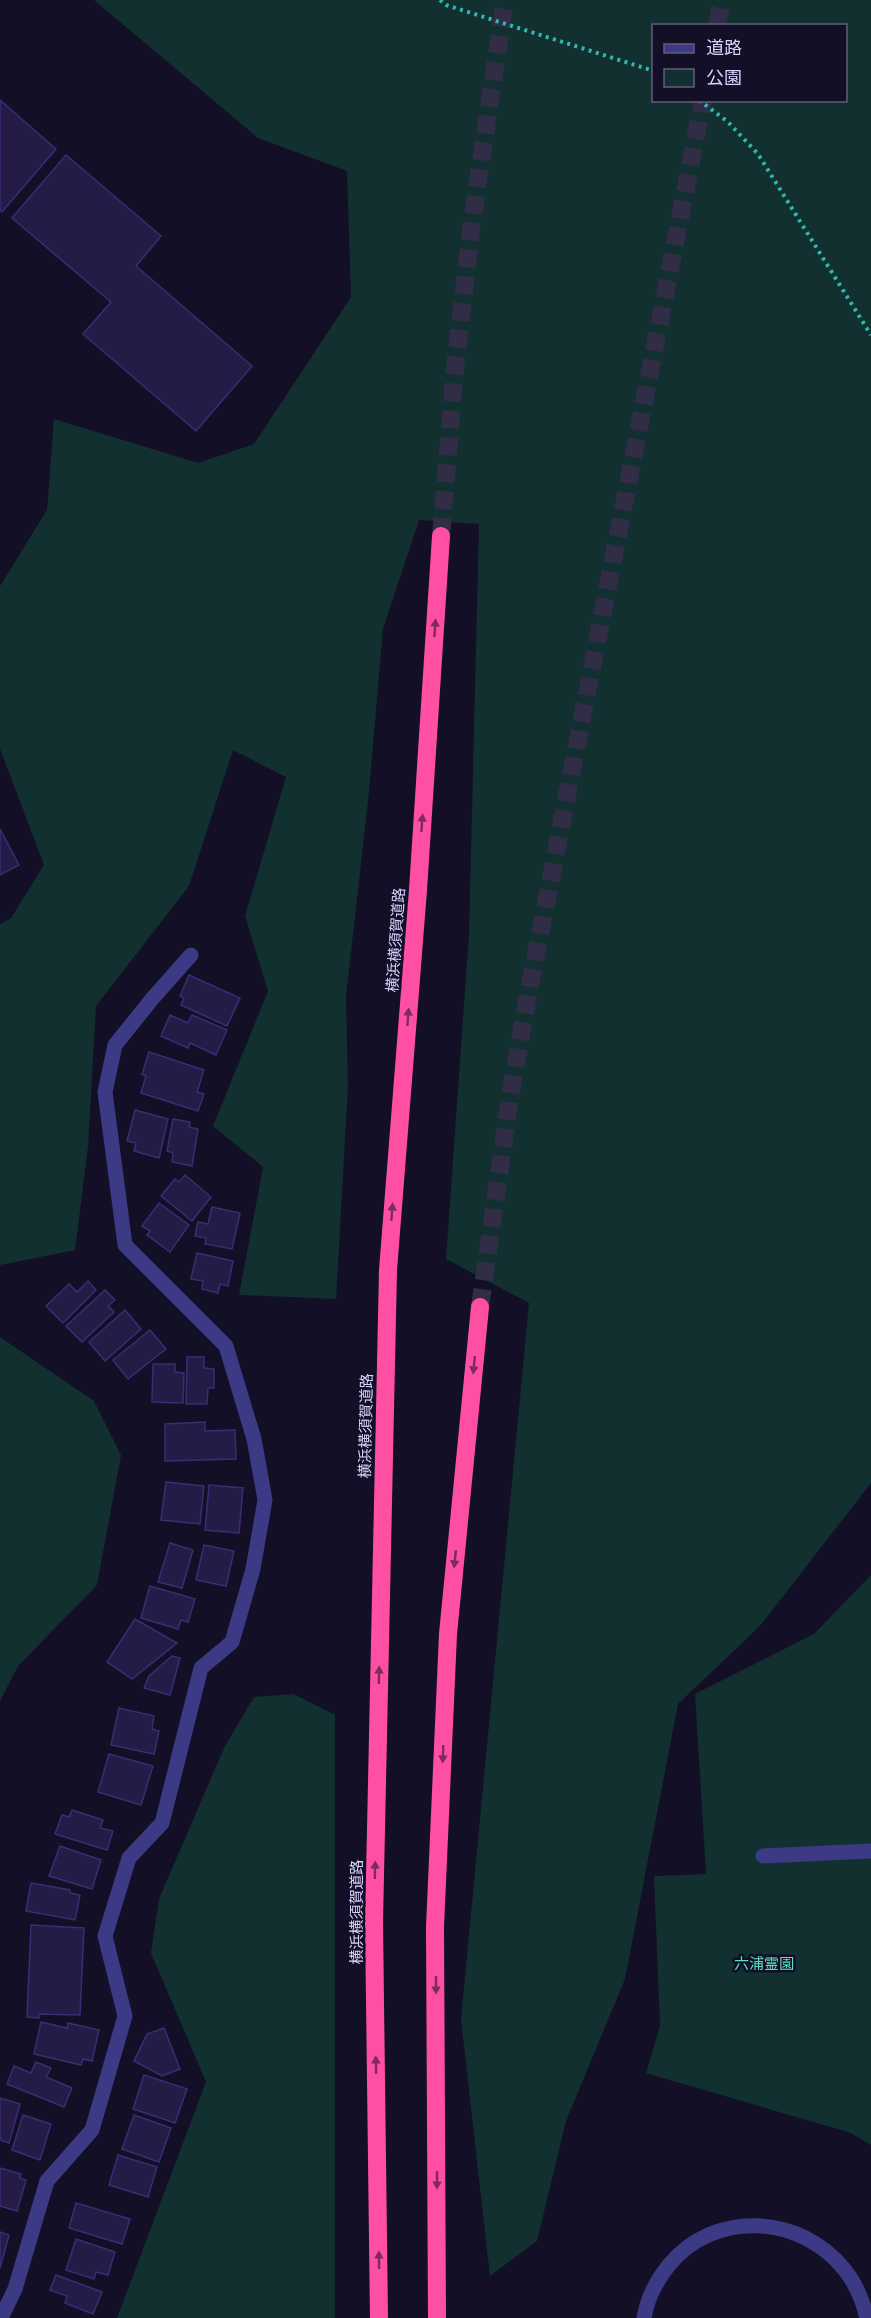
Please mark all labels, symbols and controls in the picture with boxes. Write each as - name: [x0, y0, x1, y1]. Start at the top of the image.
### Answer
- legend: [652, 24, 847, 102]
- text: 道路: [706, 37, 742, 59]
- text: 公園: [706, 67, 742, 89]
- one-way arrow: [430, 619, 439, 638]
- one-way arrow: [417, 813, 427, 832]
- street label: 横浜横須賀道路: [383, 887, 409, 993]
- one-way arrow: [403, 1008, 412, 1027]
- one-way arrow: [388, 1202, 397, 1221]
- one-way arrow: [469, 1356, 479, 1375]
- street label: 横浜横須賀道路: [356, 1373, 376, 1479]
- one-way arrow: [450, 1550, 460, 1569]
- one-way arrow: [374, 1665, 384, 1684]
- one-way arrow: [438, 1744, 447, 1763]
- street label: 横浜横須賀道路: [348, 1859, 366, 1965]
- one-way arrow: [370, 1860, 379, 1879]
- park label: 六浦霊園: [734, 1955, 794, 1973]
- one-way arrow: [431, 1976, 441, 1995]
- one-way arrow: [371, 2055, 381, 2074]
- one-way arrow: [432, 2171, 442, 2190]
- one-way arrow: [374, 2250, 383, 2269]

